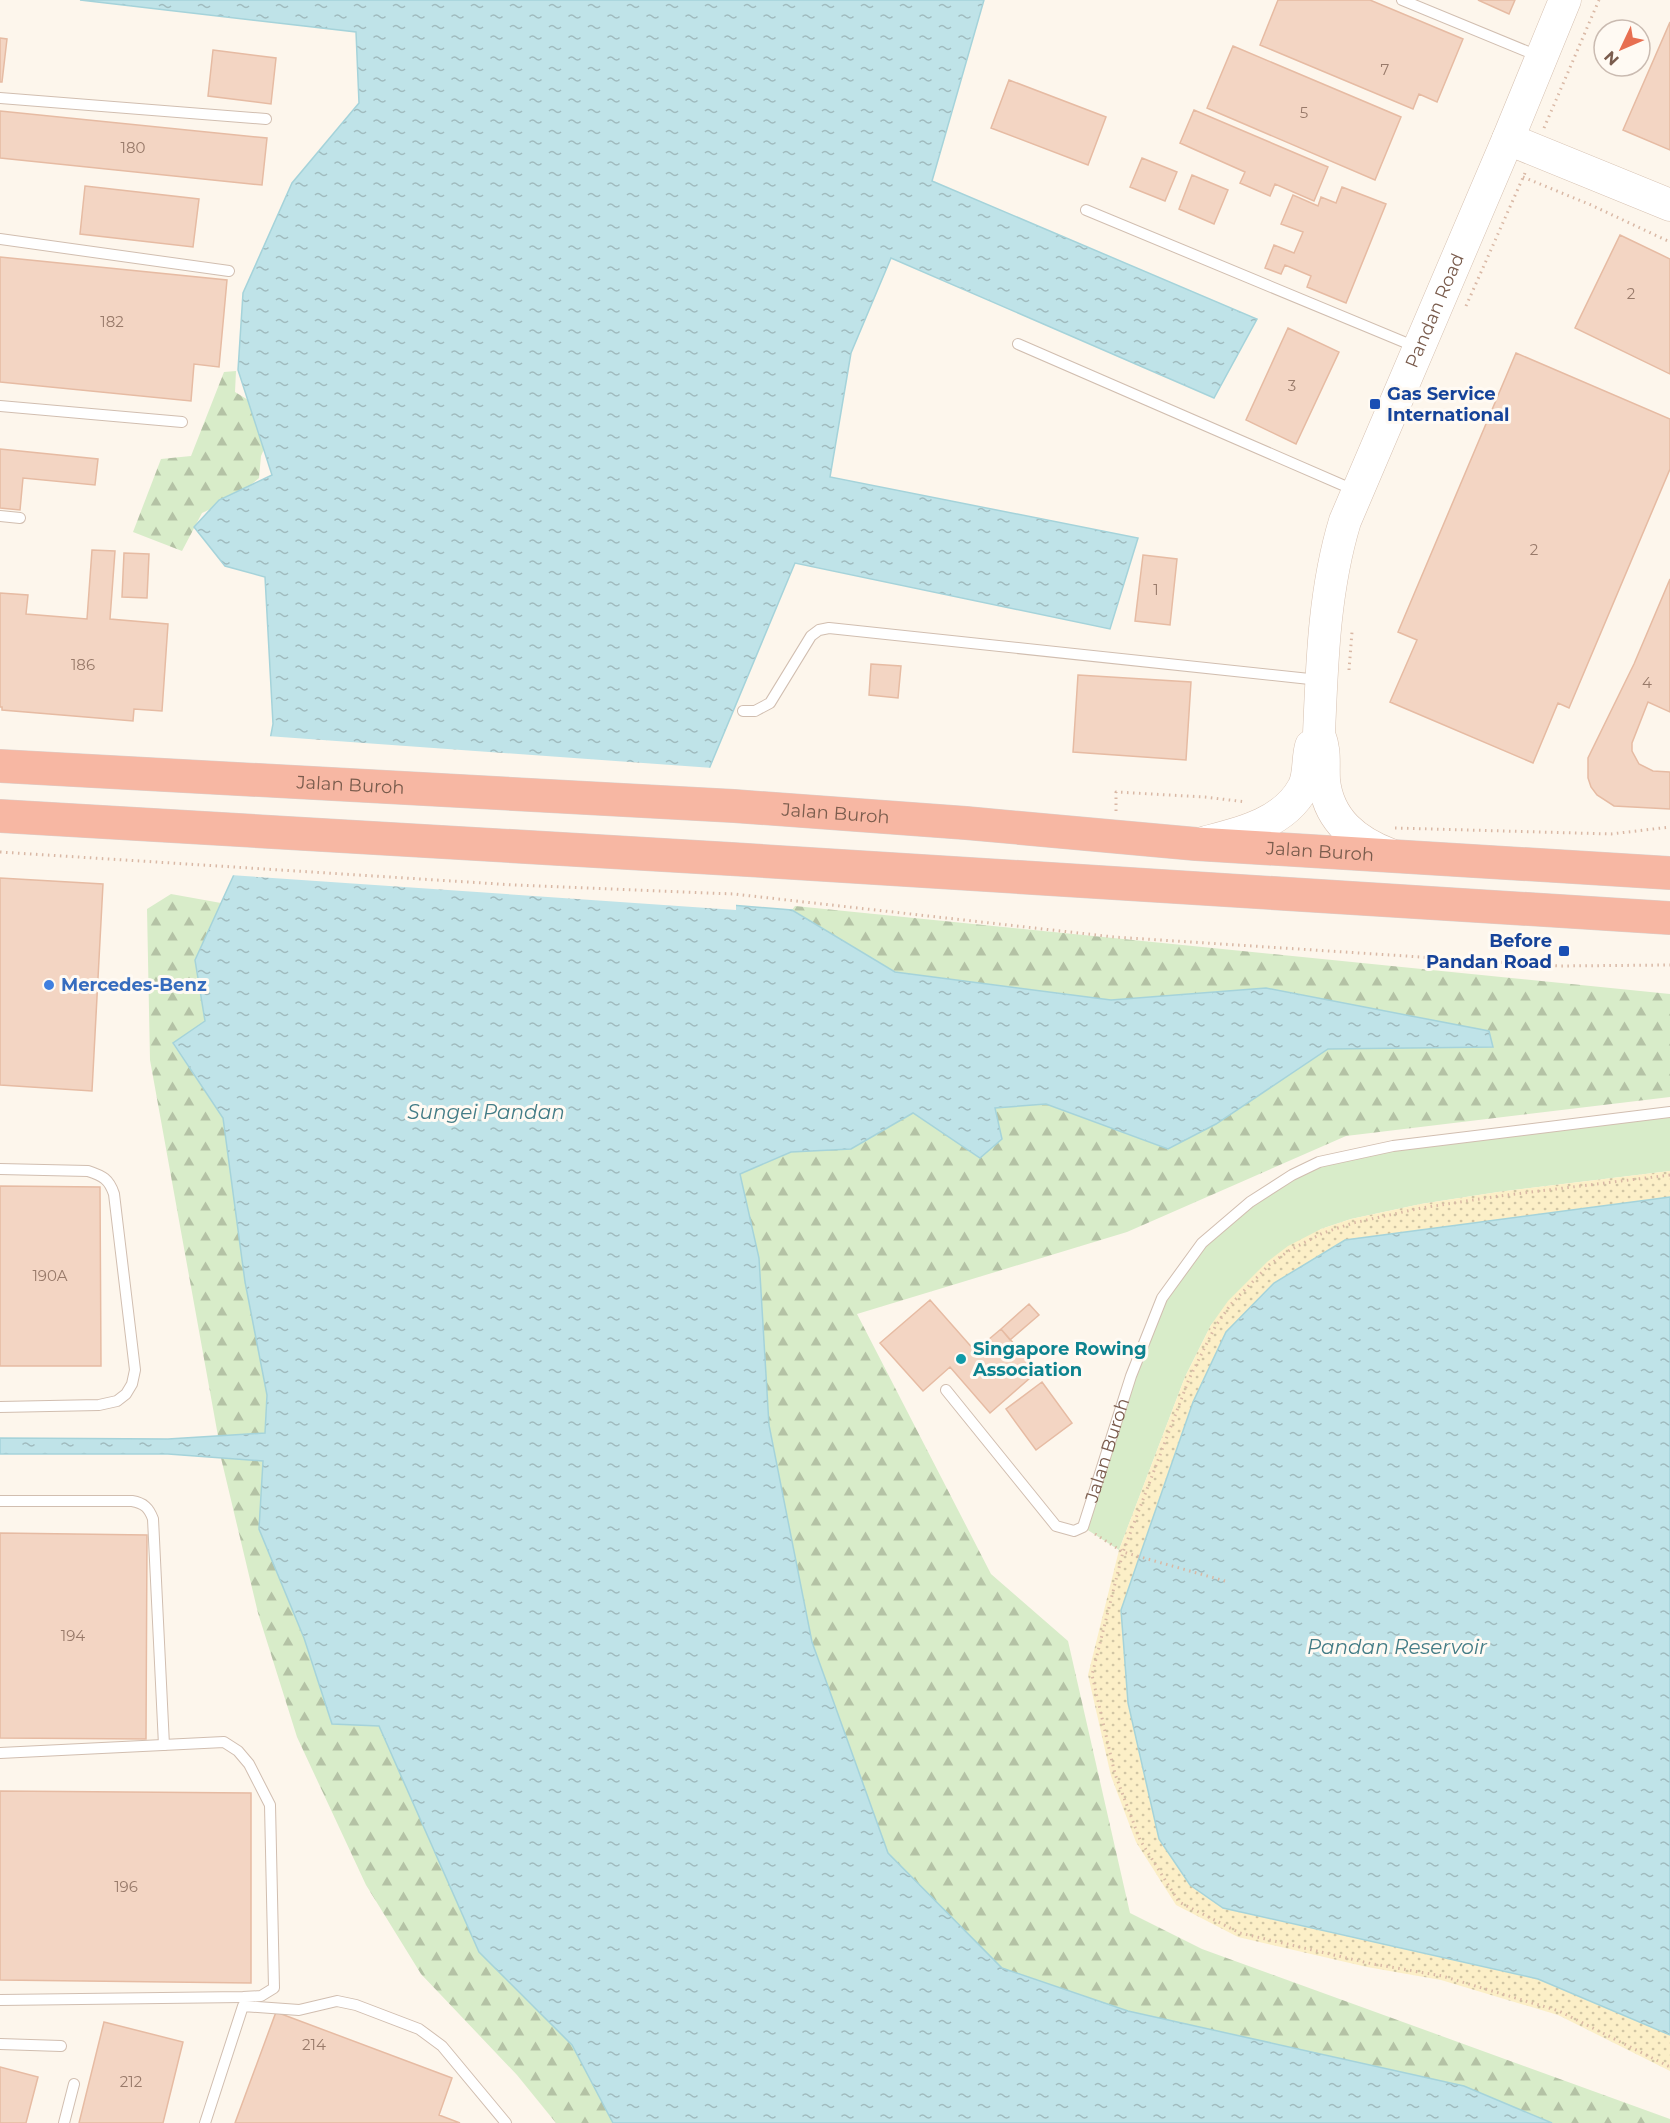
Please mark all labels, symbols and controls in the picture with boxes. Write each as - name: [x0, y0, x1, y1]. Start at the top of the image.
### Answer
- north arrow: [1592, 18, 1652, 78]
- text: N: [1600, 47, 1623, 69]
- house number: 7: [1381, 60, 1390, 79]
- house number: 5: [1300, 103, 1308, 122]
- house number: 180: [121, 138, 146, 157]
- street label: Pandan Road: [1401, 250, 1469, 371]
- house number: 2: [1627, 284, 1635, 303]
- house number: 182: [100, 312, 124, 331]
- house number: 3: [1288, 376, 1296, 395]
- place label: Gas Service International: [1387, 383, 1509, 426]
- marker: Gas Service International: [1368, 397, 1382, 411]
- house number: 2: [1530, 540, 1538, 559]
- house number: 1: [1153, 580, 1159, 599]
- house number: 186: [71, 655, 95, 674]
- house number: 4: [1642, 673, 1652, 692]
- street label: Jalan Buroh: [295, 771, 405, 799]
- street label: Jalan Buroh: [780, 798, 890, 828]
- street label: Jalan Buroh: [1264, 837, 1375, 866]
- place label: Before Pandan Road: [1426, 930, 1552, 973]
- marker: Before Pandan Road: [1557, 944, 1571, 958]
- place label: Mercedes-Benz: [61, 974, 207, 996]
- marker: Mercedes-Benz: [42, 978, 56, 992]
- water label: Sungei Pandan: [407, 1100, 565, 1124]
- house number: 190A: [32, 1266, 68, 1285]
- place label: Singapore Rowing Association: [972, 1338, 1147, 1381]
- marker: Singapore Rowing Association: [954, 1352, 968, 1366]
- street label: Jalan Buroh: [1080, 1395, 1134, 1506]
- house number: 194: [61, 1626, 85, 1645]
- water label: Pandan Reservoir: [1307, 1635, 1488, 1659]
- house number: 196: [114, 1877, 138, 1896]
- house number: 214: [302, 2035, 326, 2054]
- house number: 212: [120, 2072, 142, 2091]

